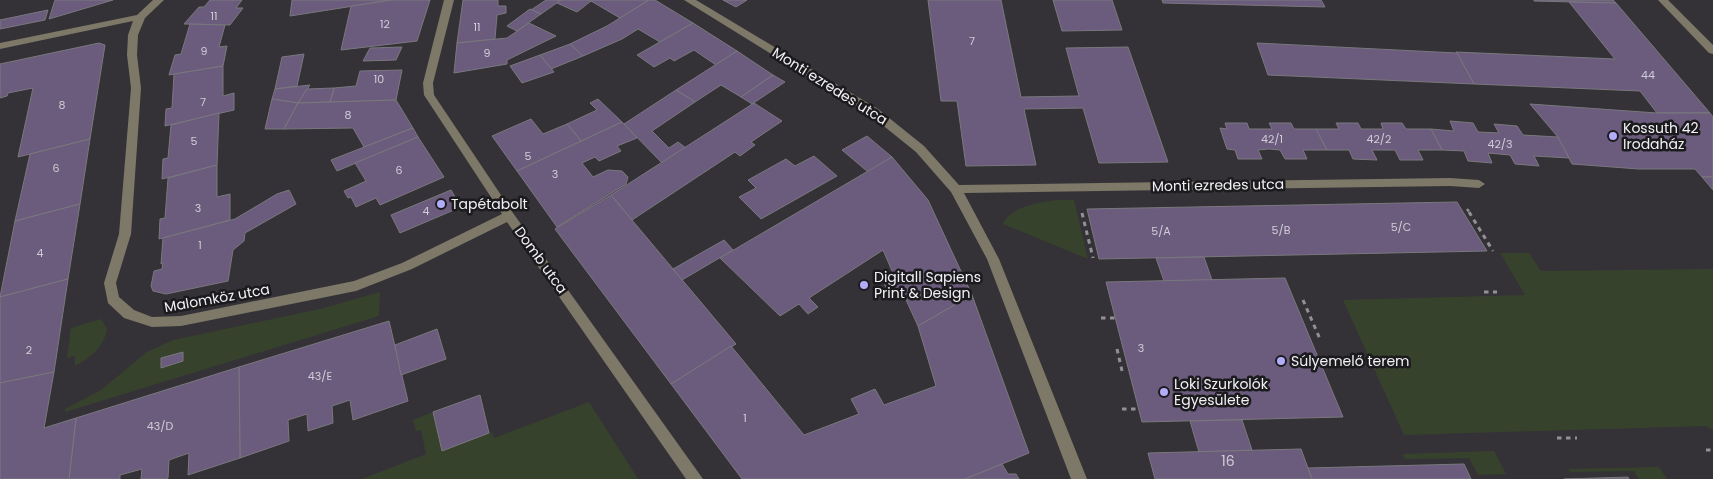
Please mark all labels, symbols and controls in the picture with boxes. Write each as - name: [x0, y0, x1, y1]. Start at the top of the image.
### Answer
- house number: 11: [210, 8, 218, 24]
- house number: 12: [380, 16, 390, 32]
- house number: 11: [473, 19, 481, 35]
- house number: 7: [969, 33, 975, 49]
- street label: Monti ezredes utca: [769, 42, 891, 130]
- house number: 9: [201, 43, 208, 59]
- house number: 9: [484, 45, 491, 61]
- house number: 44: [1641, 67, 1655, 83]
- house number: 10: [374, 71, 384, 87]
- house number: 7: [200, 94, 206, 110]
- house number: 8: [59, 97, 66, 113]
- house number: 8: [345, 107, 352, 123]
- place label: Kossuth 42 Irodaház: [1623, 118, 1699, 154]
- marker: Kossuth 42 Irodaház: [1607, 130, 1619, 142]
- house number: 42/1: [1261, 131, 1283, 147]
- house number: 42/2: [1367, 131, 1391, 147]
- house number: 5: [191, 133, 198, 149]
- house number: 42/3: [1488, 136, 1512, 152]
- house number: 5: [525, 148, 532, 164]
- house number: 6: [53, 160, 60, 176]
- house number: 6: [396, 162, 403, 178]
- house number: 3: [552, 166, 558, 182]
- street label: Monti ezredes utca: [1152, 174, 1284, 196]
- place label: Tapétabolt: [451, 194, 528, 214]
- marker: Tapétabolt: [435, 198, 447, 210]
- house number: 3: [195, 200, 201, 216]
- house number: 4: [423, 203, 430, 219]
- house number: 5/C: [1391, 219, 1411, 235]
- street label: Domb utca: [510, 222, 572, 298]
- house number: 5/B: [1272, 222, 1291, 238]
- house number: 5/A: [1151, 223, 1171, 239]
- house number: 1: [198, 237, 202, 253]
- house number: 4: [37, 245, 44, 261]
- place label: Digitall Sapiens Print & Design: [874, 267, 981, 303]
- street label: Malomköz utca: [163, 279, 271, 317]
- marker: Digitall Sapiens Print & Design: [858, 279, 870, 291]
- house number: 3: [1138, 340, 1144, 356]
- house number: 2: [26, 342, 32, 358]
- place label: Súlyemelő terem: [1291, 351, 1410, 371]
- marker: Súlyemelő terem: [1275, 355, 1287, 367]
- house number: 43/E: [308, 368, 332, 384]
- place label: Loki Szurkolók Egyesülete: [1174, 374, 1269, 410]
- marker: Loki Szurkolók Egyesülete: [1158, 386, 1170, 398]
- house number: 1: [743, 410, 747, 426]
- house number: 43/D: [147, 418, 173, 434]
- house number: 16: [1221, 451, 1235, 471]

